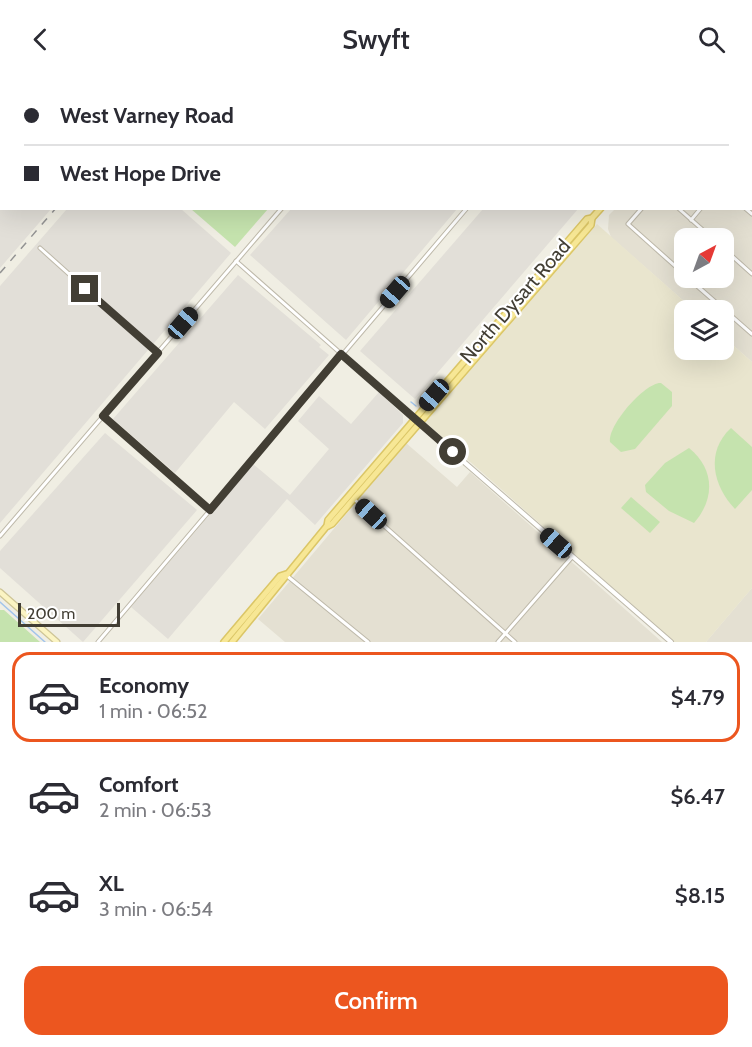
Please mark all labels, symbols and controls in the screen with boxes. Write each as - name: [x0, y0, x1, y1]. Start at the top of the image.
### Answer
- icon: back: [24, 23, 57, 56]
- text: Swyft: [342, 23, 410, 56]
- icon: search: [695, 23, 728, 56]
- text: West Varney Road: [60, 102, 234, 129]
- text: West Hope Drive: [60, 160, 221, 187]
- north arrow: [674, 228, 734, 288]
- map controls: [674, 228, 734, 360]
- street label: North Dysart Road: [455, 234, 575, 368]
- car: [376, 273, 414, 311]
- route end: [71, 275, 98, 302]
- button: layers: [674, 300, 734, 360]
- car: [164, 304, 202, 342]
- car: [415, 376, 453, 414]
- route start: [439, 438, 466, 465]
- car: [352, 495, 390, 533]
- car: [537, 524, 575, 562]
- scale bar: [18, 600, 120, 628]
- text: 200 m: [27, 604, 75, 623]
- icon: car: [27, 670, 81, 724]
- text: Economy: [99, 672, 189, 699]
- text: $4.79: [671, 684, 725, 711]
- text: 1 min · 06:52: [99, 699, 208, 723]
- icon: car: [27, 769, 81, 823]
- text: Comfort: [99, 771, 178, 798]
- text: $6.47: [671, 783, 725, 810]
- text: 2 min · 06:53: [99, 798, 212, 822]
- icon: car: [27, 868, 81, 922]
- text: XL: [99, 870, 124, 897]
- text: $8.15: [675, 882, 725, 909]
- text: 3 min · 06:54: [99, 897, 213, 921]
- button: Confirm: [24, 966, 728, 1035]

